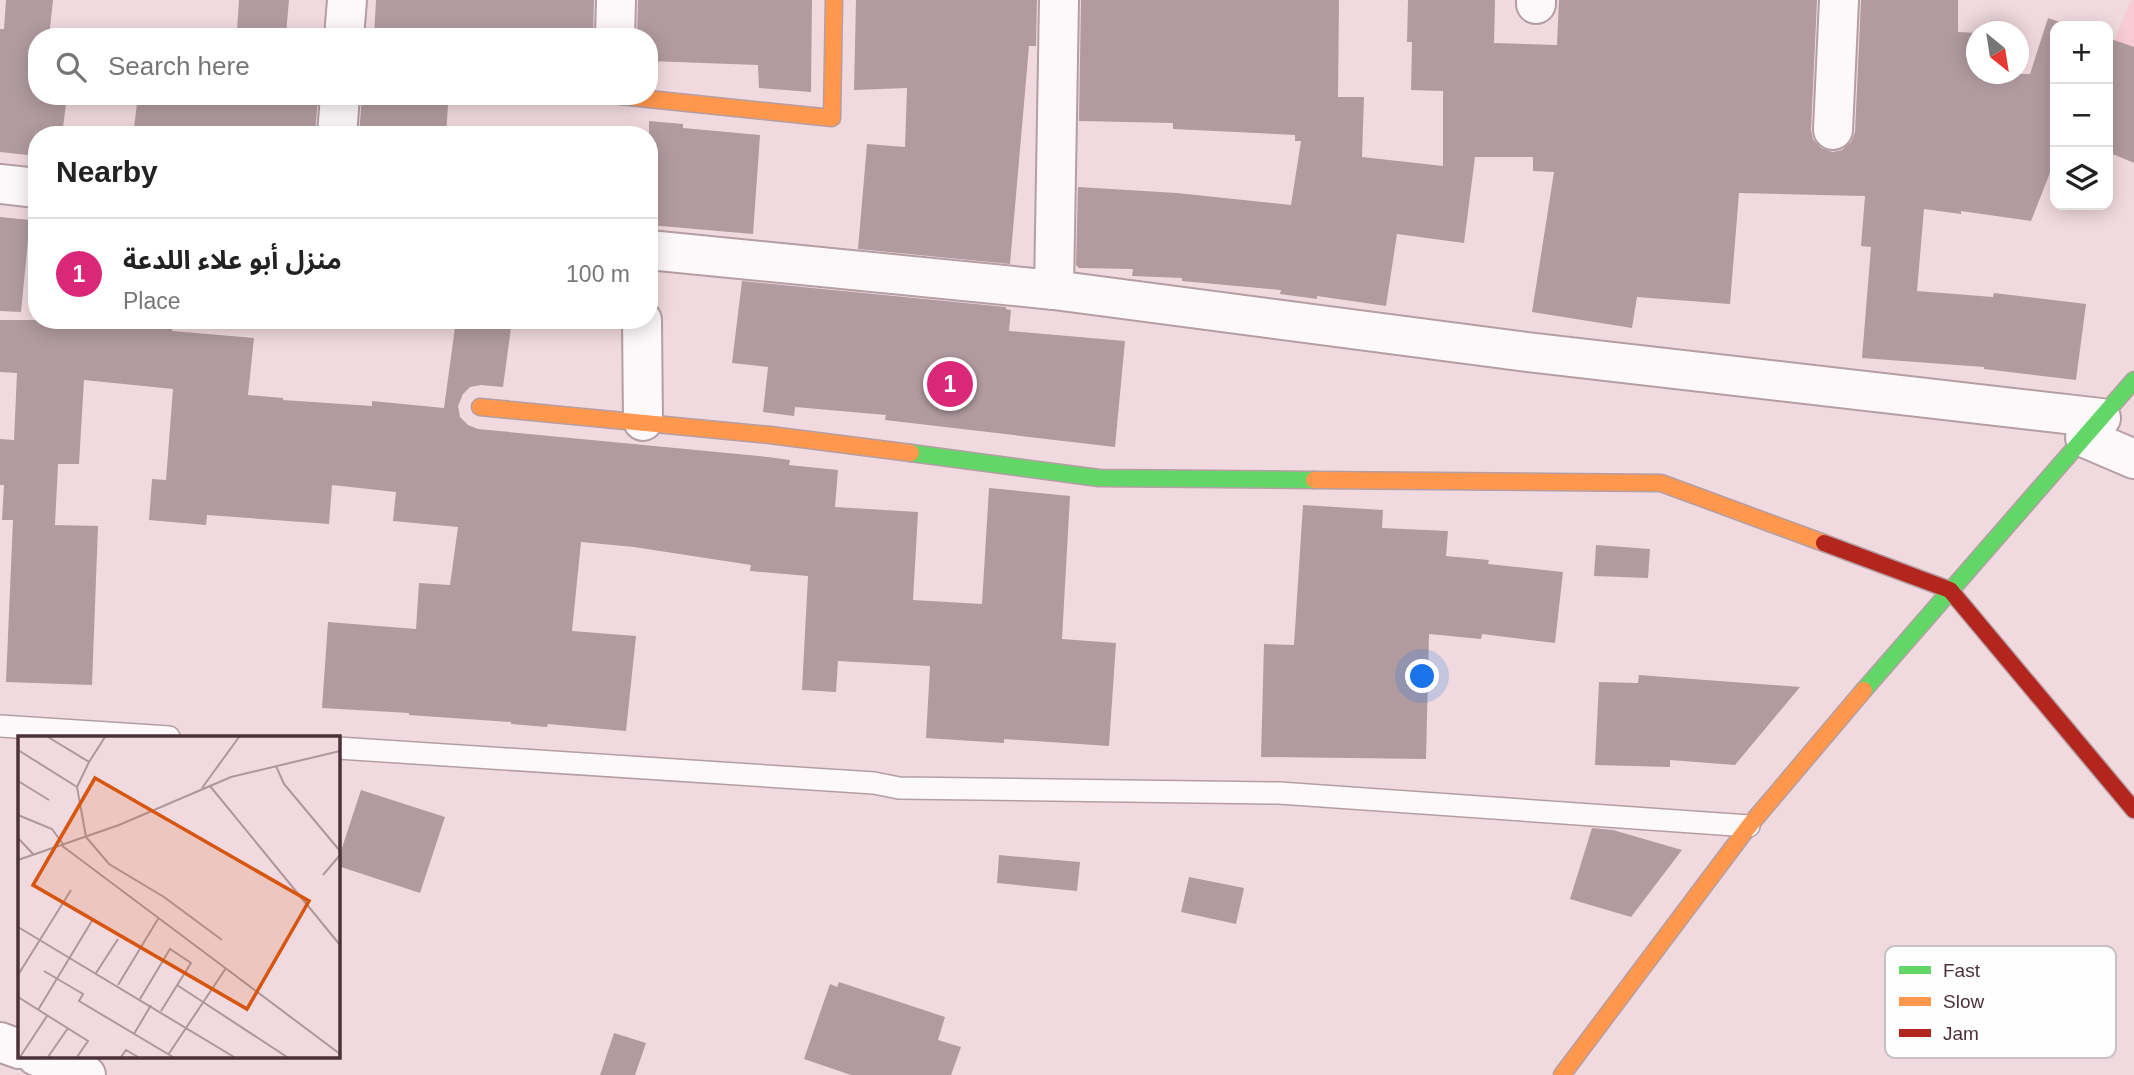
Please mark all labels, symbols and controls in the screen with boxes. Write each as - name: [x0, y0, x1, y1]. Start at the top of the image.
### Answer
- north arrow: [1966, 21, 2029, 84]
- map controls: [2050, 21, 2113, 210]
- button: +: [2050, 21, 2113, 84]
- search box: [28, 28, 658, 105]
- icon: search: [52, 48, 90, 86]
- text: Search here: [108, 51, 250, 81]
- button: −: [2050, 84, 2113, 147]
- button: layers: [2050, 147, 2113, 210]
- text: Nearby: [56, 155, 158, 188]
- text: منزل أبو علاء اللدعة: [123, 245, 342, 275]
- text: 1: [73, 261, 85, 287]
- text: 100 m: [566, 261, 630, 287]
- text: Place: [123, 288, 181, 314]
- pin: 1: [927, 358, 973, 410]
- your location: [1405, 659, 1439, 693]
- inset map: [18, 736, 340, 1058]
- legend: [1885, 946, 2116, 1058]
- text: Fast: [1943, 960, 1981, 981]
- text: Slow: [1943, 991, 1984, 1012]
- text: Jam: [1943, 1023, 1979, 1044]

